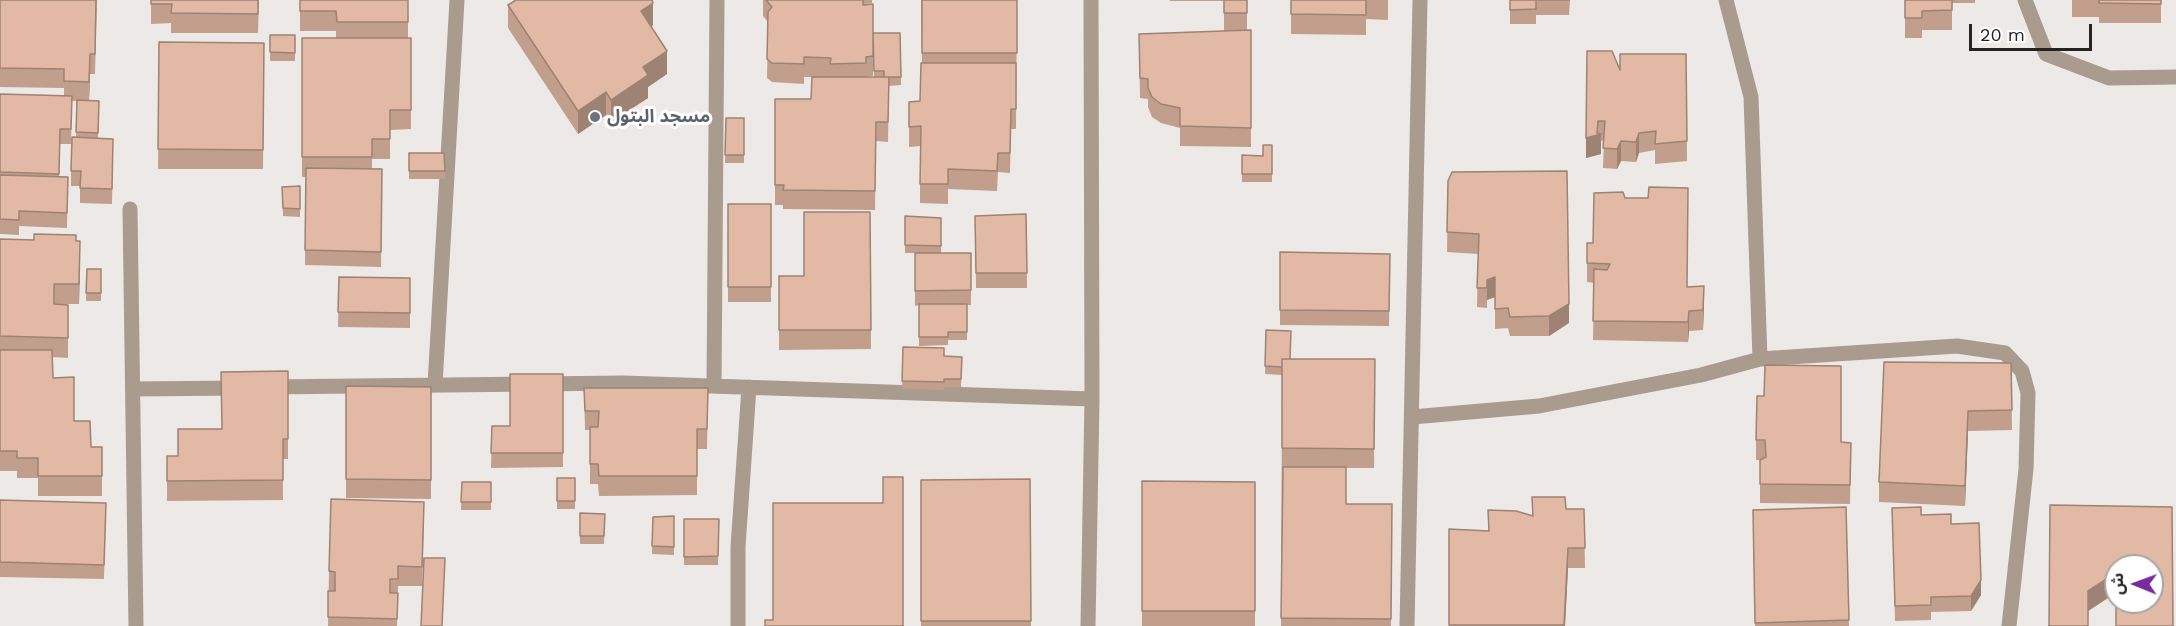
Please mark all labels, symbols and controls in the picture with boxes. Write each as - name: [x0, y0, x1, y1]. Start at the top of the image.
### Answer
- scale bar: [1972, 12, 2095, 50]
- text: 20 m: [1980, 24, 2025, 45]
- place label: مسجد البتول: [607, 106, 710, 128]
- marker: مسجد البتول: [588, 110, 602, 124]
- north arrow: [2104, 554, 2164, 614]
- text: ش: [2108, 573, 2127, 595]

